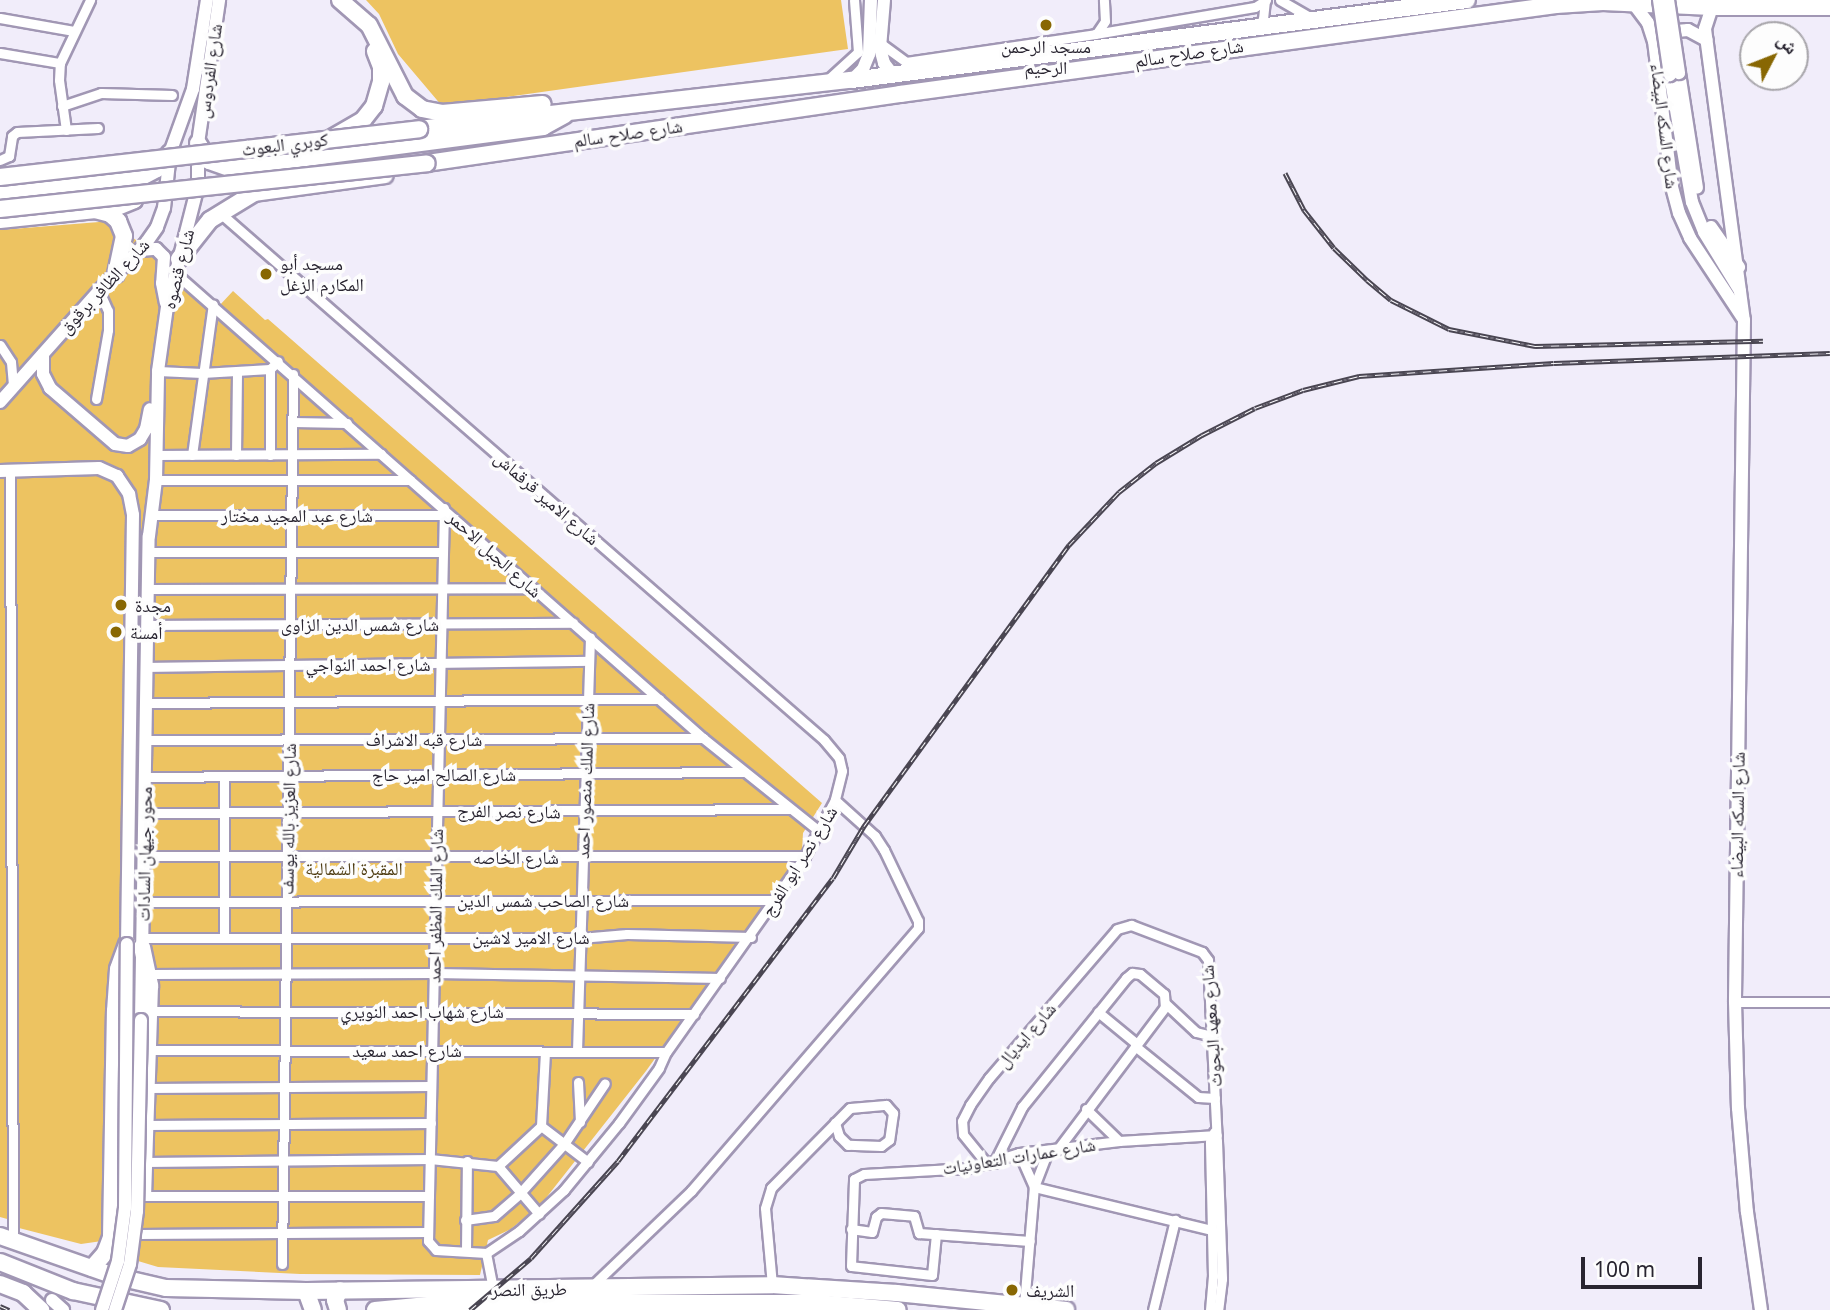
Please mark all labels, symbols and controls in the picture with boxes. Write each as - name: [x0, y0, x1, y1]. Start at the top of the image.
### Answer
- marker: مسجد الرحمن الرحيم: [1038, 17, 1054, 33]
- north arrow: [1739, 21, 1809, 91]
- street label: شارع الفردوس: [192, 22, 226, 120]
- text: ش: [1772, 27, 1805, 59]
- street label: شارع صلاح سالم: [1133, 35, 1245, 71]
- place label: مسجد الرحمن الرحيم: [1001, 36, 1091, 78]
- street label: شارع السكه البيضاء: [1647, 62, 1683, 190]
- street label: شارع صلاح سالم: [572, 115, 684, 151]
- street label: كوبري البعوث: [240, 128, 330, 160]
- street label: شارع قنصوه: [158, 227, 198, 311]
- street label: شارع الظافر برقوق: [54, 234, 154, 338]
- place label: مسجد أبو المكارم الزغل: [280, 253, 364, 296]
- marker: مسجد أبو المكارم الزغل: [258, 266, 274, 282]
- street label: شارع الامير قرقماش: [490, 447, 604, 549]
- street label: شارع عبد المجيد مختار: [221, 504, 373, 526]
- street label: شارع الجبل الاحمر: [443, 506, 547, 602]
- place label: مجدة: [135, 594, 171, 616]
- marker: مجدة: [113, 597, 129, 613]
- street label: شارع شمس الدين الزاوى: [281, 613, 439, 635]
- place label: أمسة: [130, 621, 163, 643]
- marker: أمسة: [108, 624, 124, 640]
- street label: شارع احمد النواجي: [305, 653, 431, 675]
- street label: شارع الملك منصور احمد: [571, 703, 599, 859]
- street label: شارع قبه الاشراف: [366, 728, 482, 750]
- street label: شارع العزيز بالله يوسف: [276, 743, 300, 895]
- street label: شارع السكه البيضاء: [1725, 752, 1749, 878]
- street label: شارع الصالح امير حاج: [372, 763, 516, 785]
- street label: محور جيهان السادات: [132, 786, 156, 922]
- street label: شارع نصر الفرج: [457, 799, 561, 823]
- street label: شارع نصر ابو الفرج: [756, 802, 842, 920]
- street label: شارع الملك المظفر احمد: [423, 829, 447, 983]
- street label: شارع الخاصه: [473, 846, 559, 868]
- park label: المقبرة الشمالية: [305, 857, 403, 879]
- street label: شارع الصاحب شمس الدين: [457, 889, 629, 911]
- street label: شارع الامير لاشين: [472, 926, 590, 948]
- street label: شارع معهد البحوث: [1196, 964, 1226, 1088]
- street label: شارع ايديال: [992, 998, 1060, 1072]
- street label: شارع شهاب احمد النويري: [340, 1000, 504, 1022]
- street label: شارع احمد سعيد: [352, 1039, 462, 1061]
- street label: شارع عمارات التعاونيات: [941, 1133, 1097, 1179]
- scale bar: [1585, 1244, 1706, 1288]
- text: 100 m: [1594, 1255, 1655, 1283]
- street label: طريق النصر: [491, 1278, 567, 1300]
- place label: الشريف: [1026, 1279, 1074, 1301]
- marker: الشريف: [1004, 1282, 1020, 1298]

